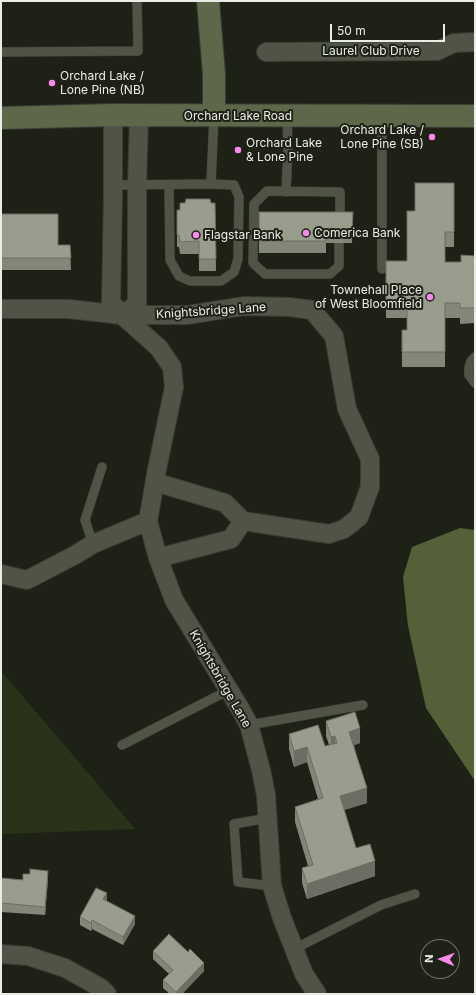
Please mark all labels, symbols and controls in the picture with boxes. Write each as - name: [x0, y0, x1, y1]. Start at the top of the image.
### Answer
- scale bar: [332, 16, 447, 42]
- text: 50 m: [337, 23, 366, 38]
- street label: Laurel Club Drive: [322, 44, 420, 58]
- place label: Orchard Lake / Lone Pine (NB): [60, 69, 145, 97]
- marker: Orchard Lake / Lone Pine (NB): [47, 78, 57, 88]
- street label: Orchard Lake Road: [184, 109, 292, 123]
- place label: Orchard Lake / Lone Pine (SB): [340, 123, 424, 151]
- marker: Orchard Lake / Lone Pine (SB): [427, 132, 437, 142]
- place label: Orchard Lake & Lone Pine: [246, 136, 322, 164]
- marker: Orchard Lake & Lone Pine: [233, 145, 243, 155]
- place label: Comerica Bank: [314, 226, 400, 240]
- place label: Flagstar Bank: [204, 228, 281, 242]
- marker: Comerica Bank: [301, 228, 311, 238]
- marker: Flagstar Bank: [191, 230, 201, 240]
- place label: Townehall Place of West Bloomfield: [315, 283, 422, 311]
- marker: Townehall Place of West Bloomfield: [425, 292, 435, 302]
- street label: Knightsbridge Lane: [155, 300, 267, 322]
- street label: Knightsbridge Lane: [186, 628, 254, 730]
- north arrow: [420, 939, 460, 979]
- text: N: [422, 954, 436, 963]

